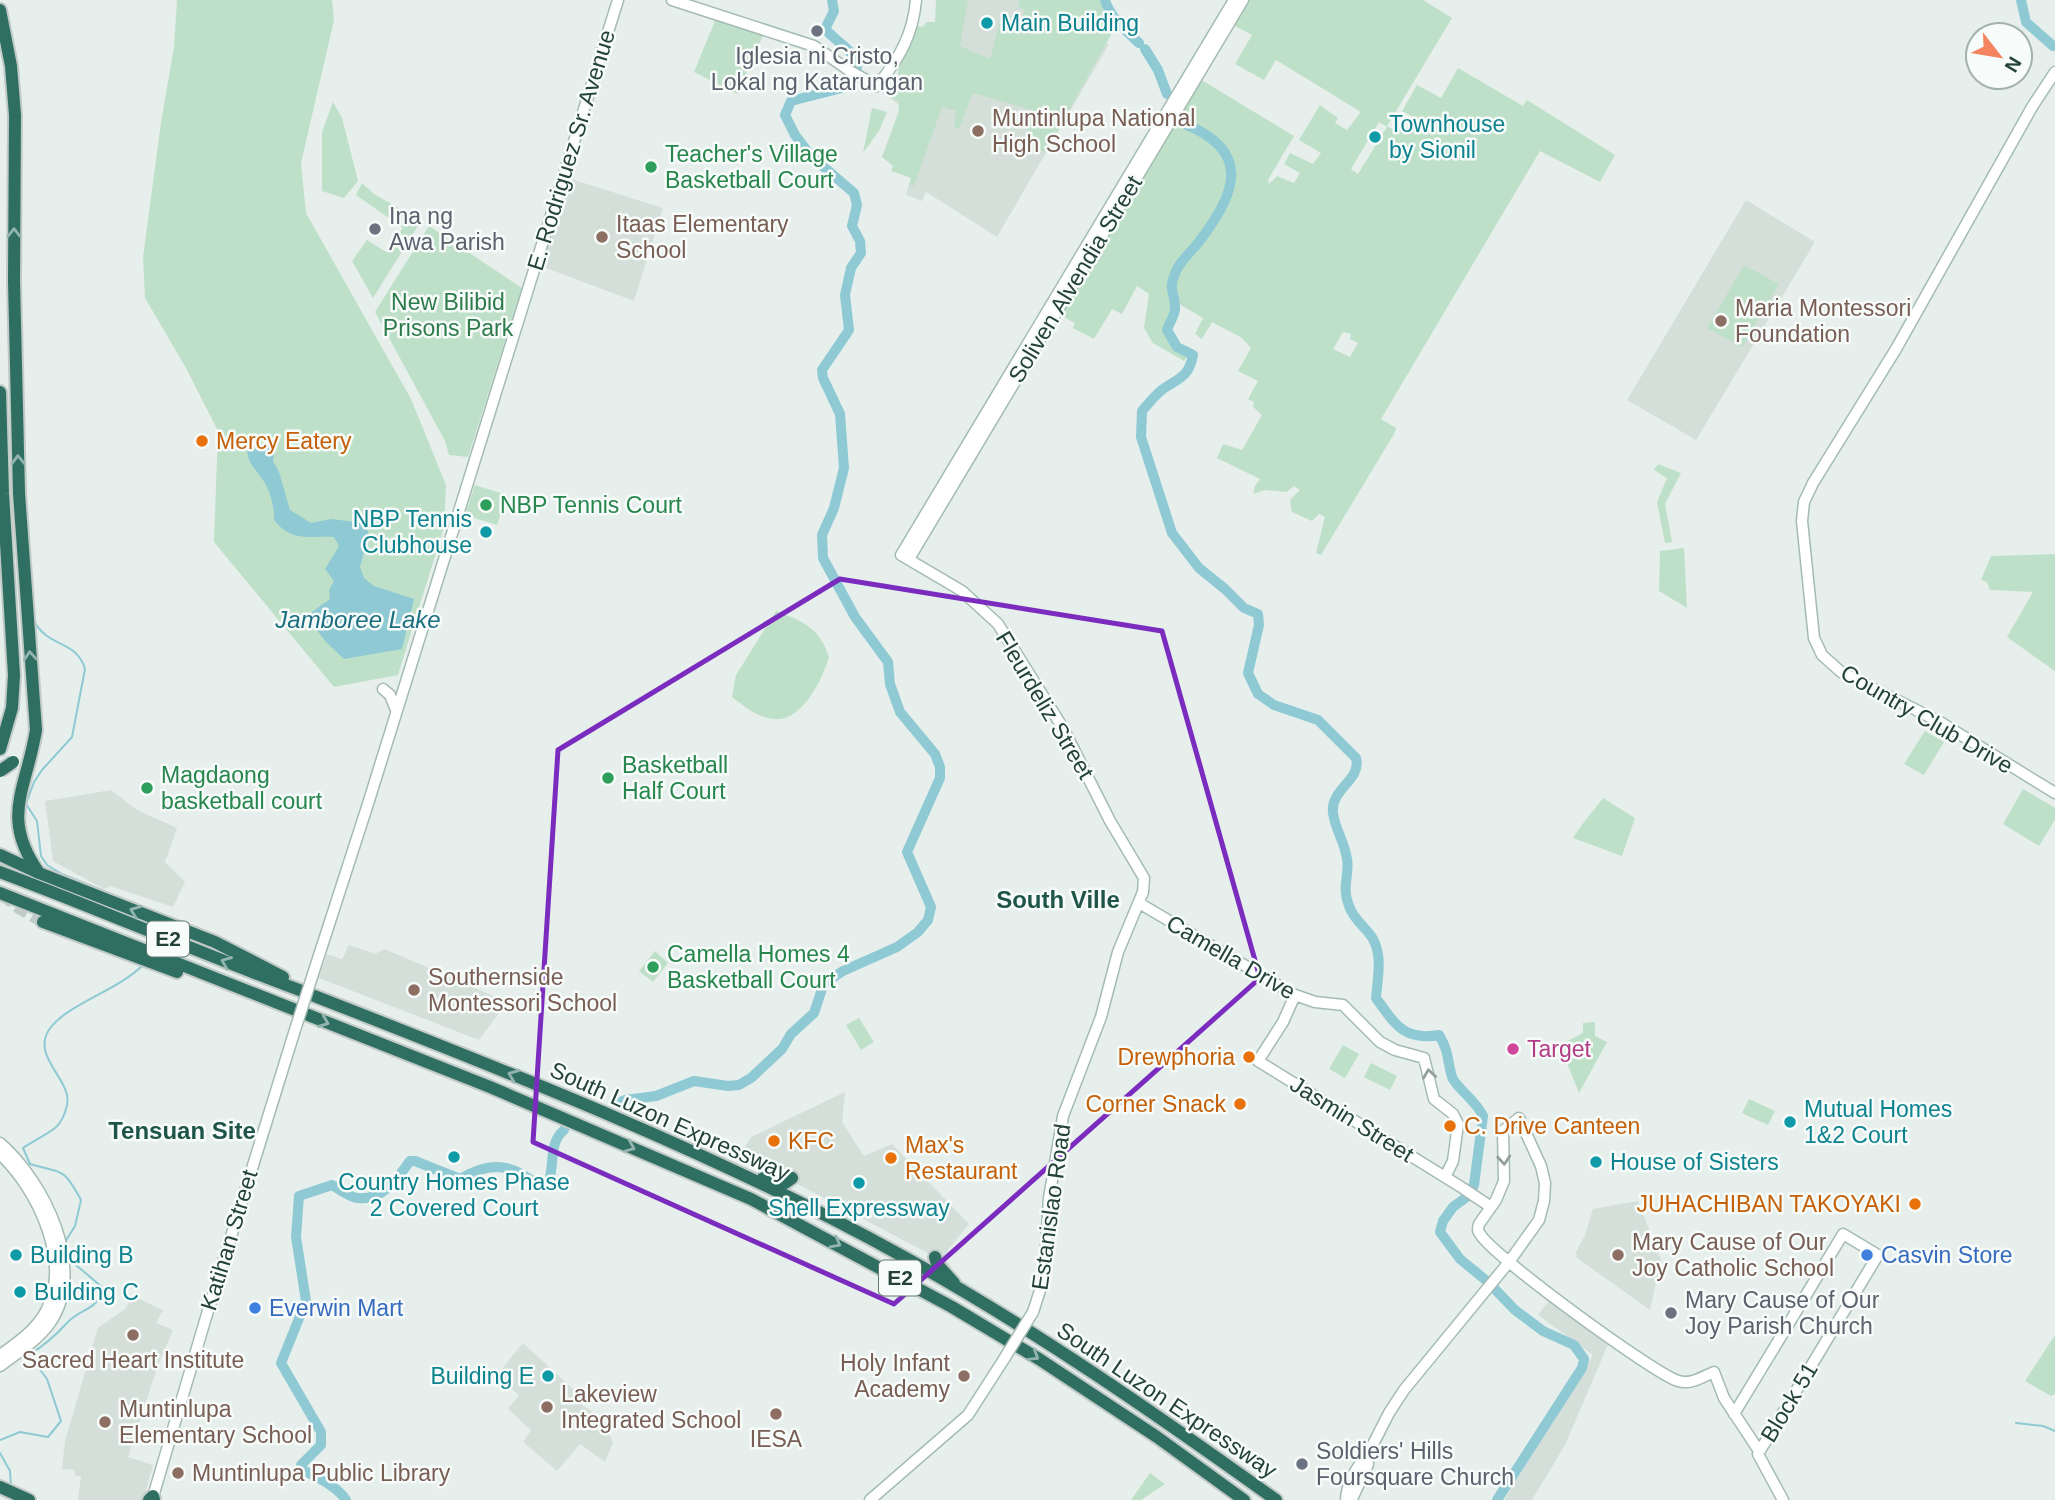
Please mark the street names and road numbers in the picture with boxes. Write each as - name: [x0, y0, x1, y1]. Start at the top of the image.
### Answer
- street label: E. Rodriguez Sr. Avenue: [522, 27, 620, 273]
- street label: Soliven Alvendia Street: [1003, 170, 1147, 387]
- street label: Fleurdeliz Street: [991, 627, 1100, 784]
- street label: Country Club Drive: [1836, 659, 2018, 779]
- street label: Camella Drive: [1162, 910, 1300, 1004]
- road number: E2: [147, 922, 189, 956]
- street label: South Luzon Expressway: [546, 1056, 794, 1186]
- street label: Jasmin Street: [1285, 1071, 1419, 1168]
- street label: Estanislao Road: [1026, 1122, 1076, 1292]
- street label: Katihan Street: [195, 1166, 263, 1313]
- road number: E2: [879, 1260, 921, 1296]
- street label: South Luzon Expressway: [1052, 1317, 1282, 1484]
- street label: Block 51: [1755, 1357, 1823, 1447]

